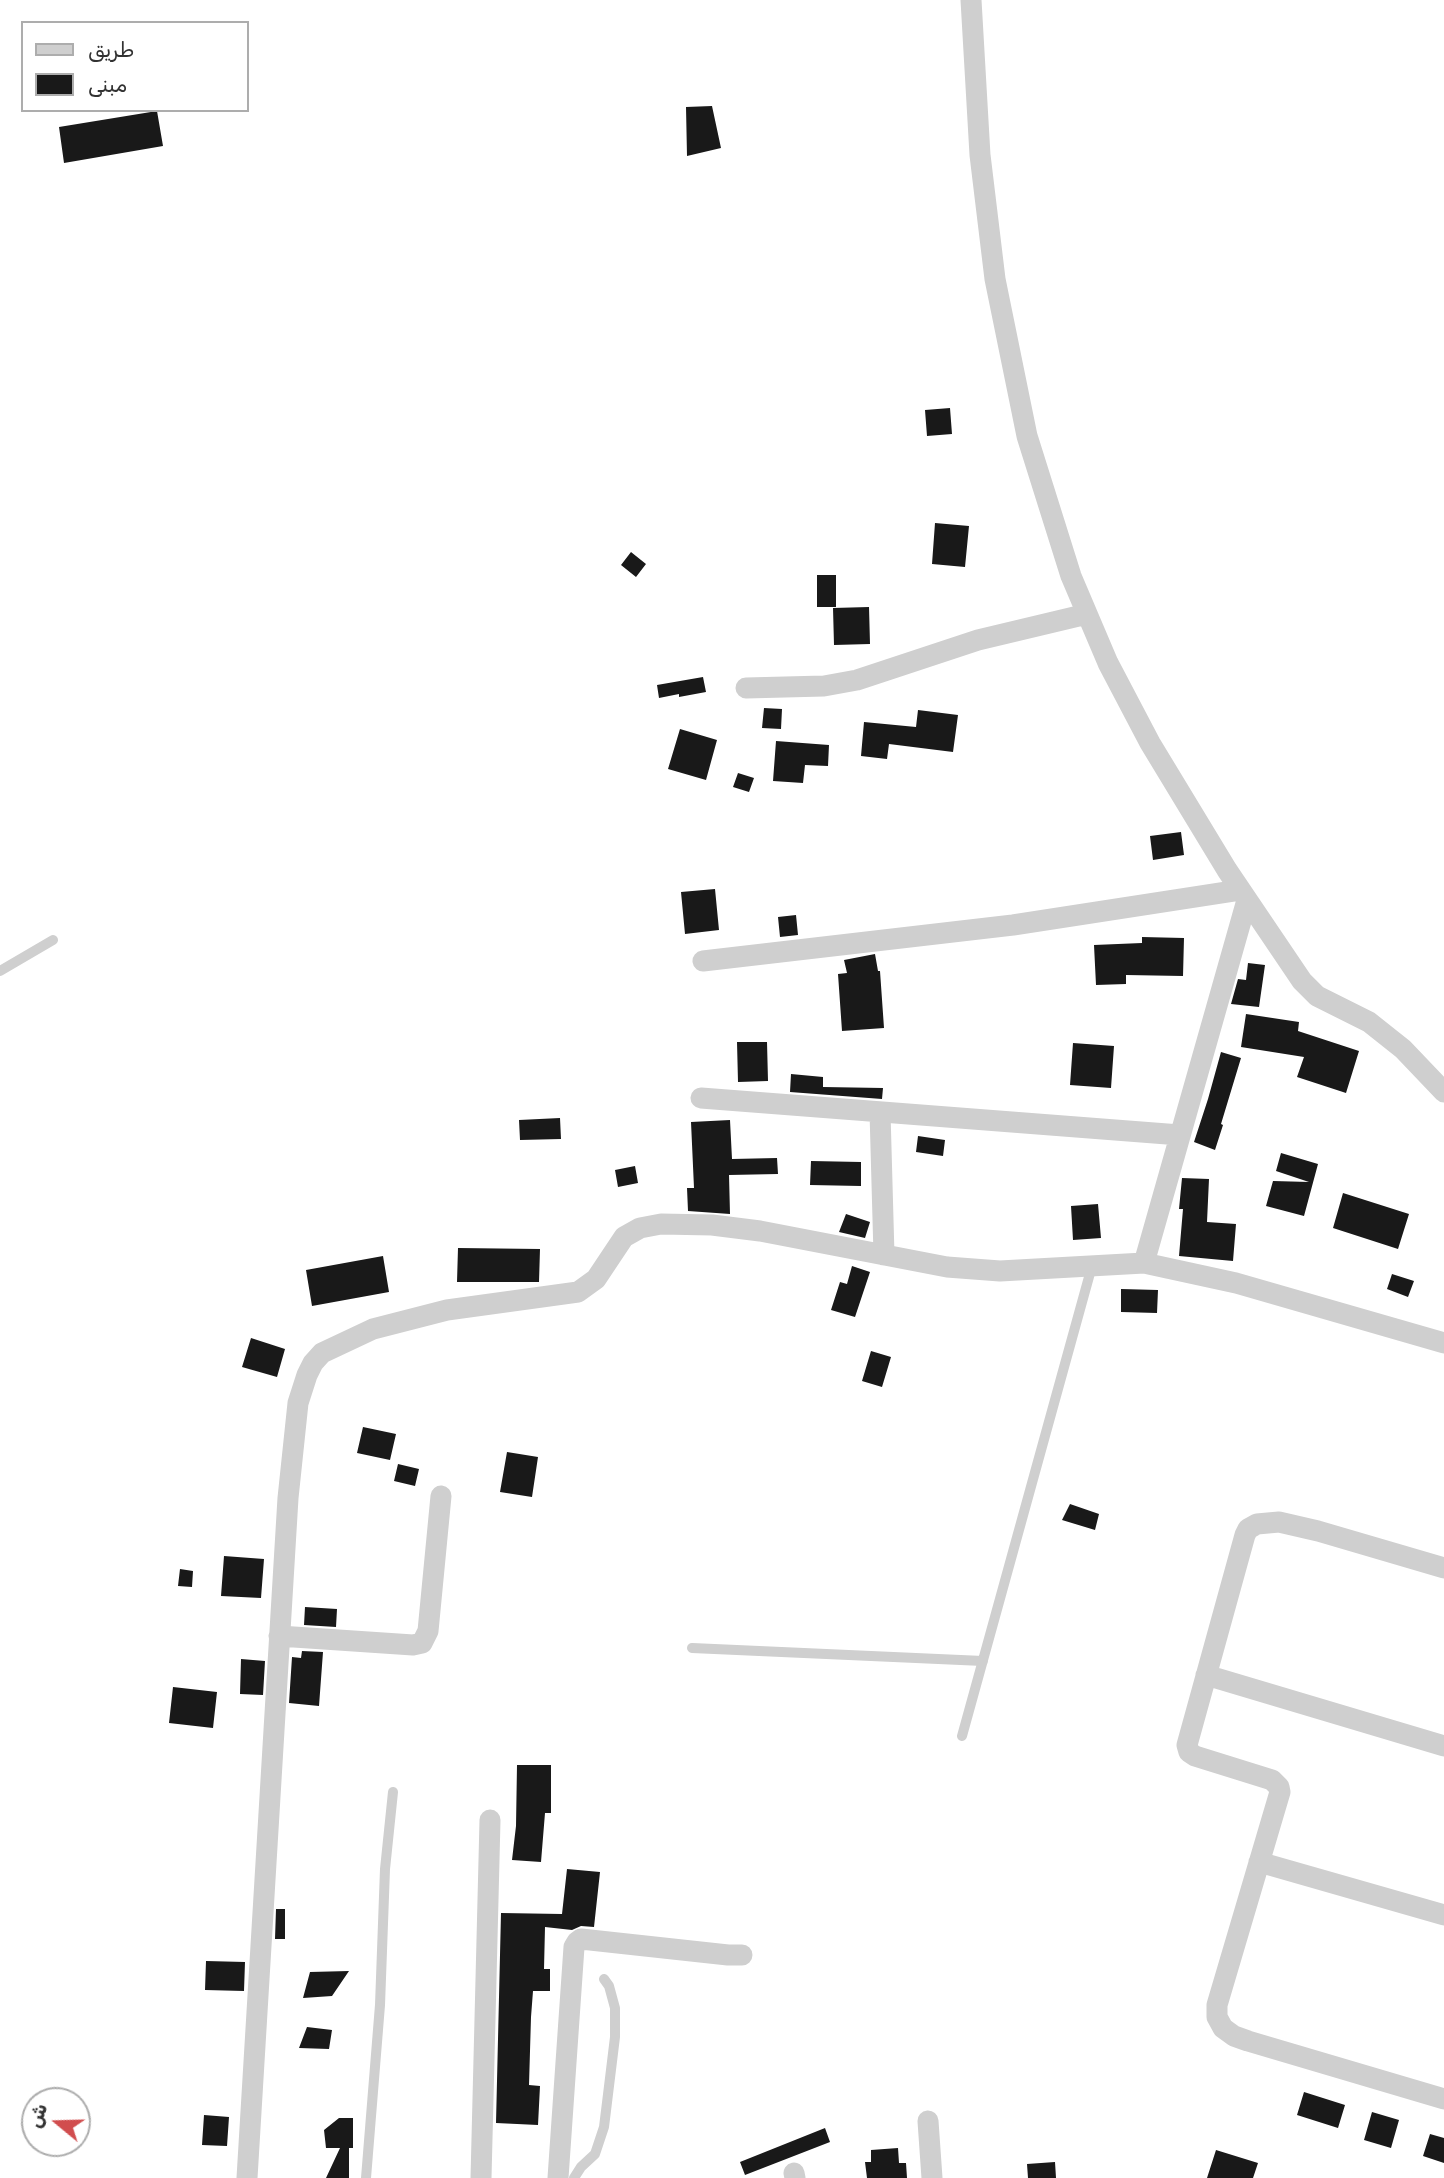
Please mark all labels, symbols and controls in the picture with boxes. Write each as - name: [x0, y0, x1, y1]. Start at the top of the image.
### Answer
- legend: [21, 21, 248, 112]
- text: طريق: [88, 37, 134, 62]
- text: مبنى: [88, 72, 127, 97]
- north arrow: [21, 2087, 91, 2157]
- text: ش: [23, 2101, 52, 2131]

